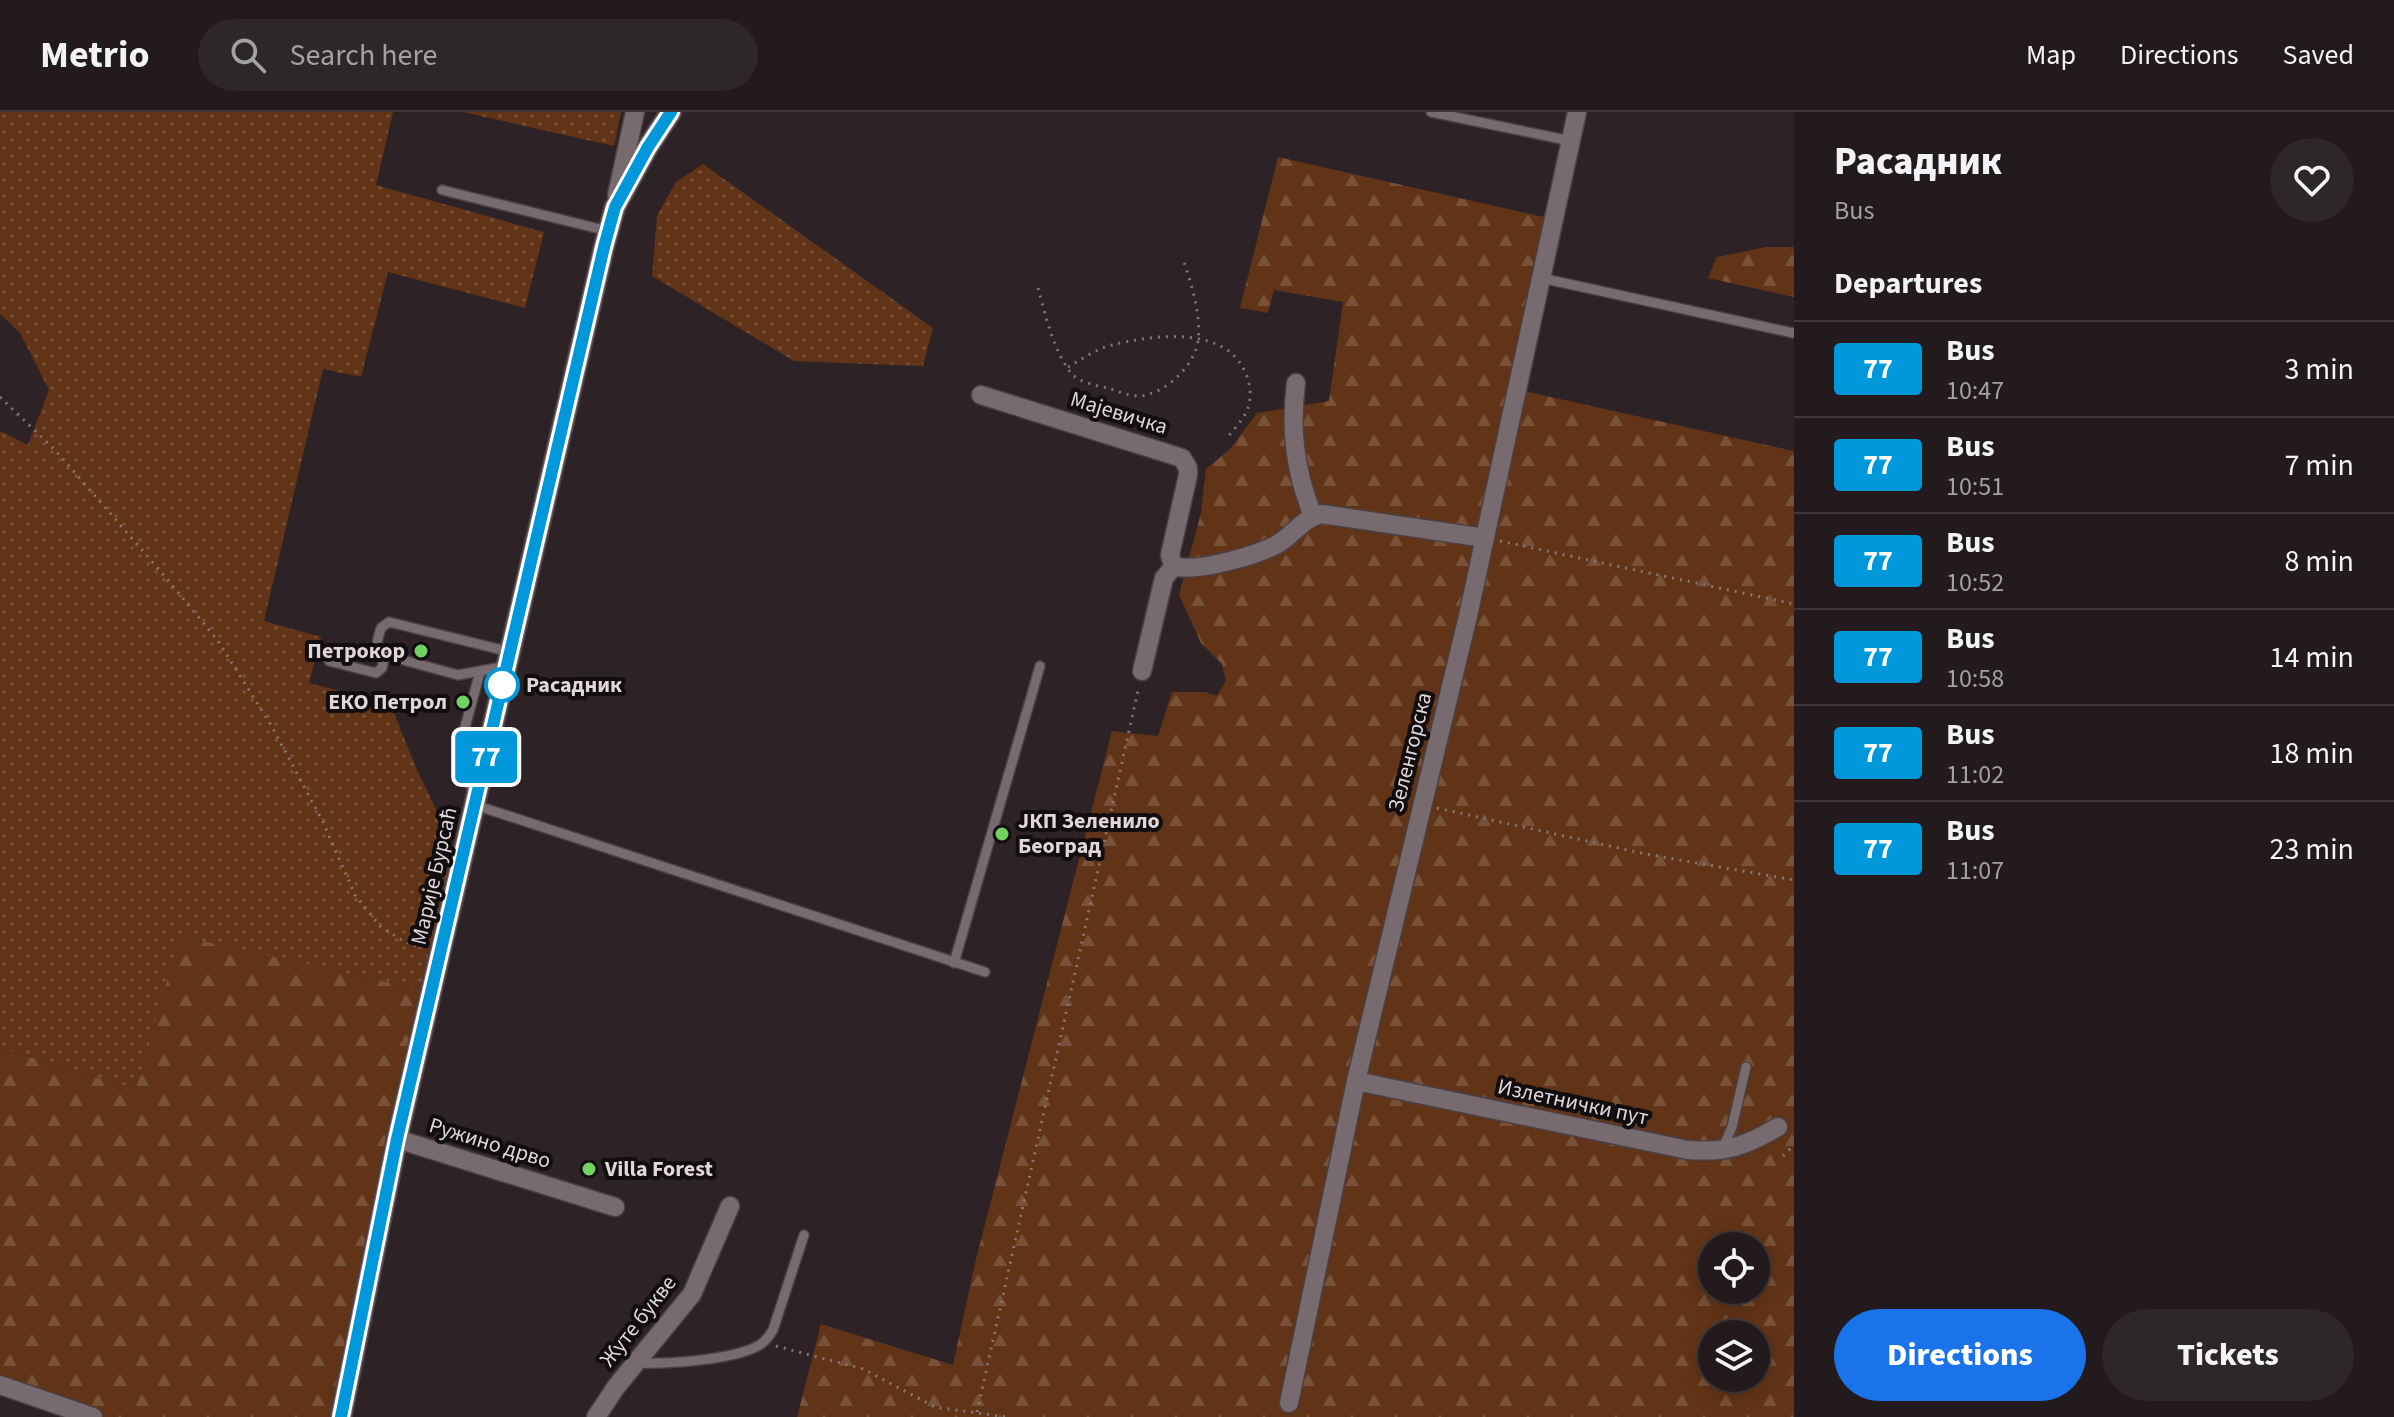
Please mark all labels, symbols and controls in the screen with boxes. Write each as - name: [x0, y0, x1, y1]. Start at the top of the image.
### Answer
- search box: [198, 19, 758, 91]
- text: Metrio: [40, 28, 150, 82]
- icon: search: [226, 33, 270, 77]
- text: Search here: [290, 34, 437, 77]
- text: Map: [2026, 35, 2076, 75]
- text: Directions: [2120, 35, 2239, 75]
- text: Saved: [2283, 35, 2354, 75]
- text: Расадник: [1834, 135, 2002, 189]
- button: heart: [2270, 138, 2354, 222]
- text: Bus: [1834, 192, 1874, 229]
- text: Departures: [1834, 262, 1982, 305]
- text: Bus: [1946, 329, 1994, 372]
- text: 3 min: [2284, 348, 2354, 391]
- text: 77: [1863, 349, 1893, 389]
- text: 10:47: [1946, 372, 2004, 409]
- street label: Мајевичка: [1066, 383, 1172, 443]
- text: Bus: [1946, 425, 1994, 468]
- text: 7 min: [2284, 444, 2354, 487]
- text: 77: [1863, 445, 1893, 485]
- text: 10:51: [1946, 468, 2004, 505]
- text: Bus: [1946, 521, 1994, 564]
- text: 8 min: [2284, 540, 2354, 583]
- text: 77: [1863, 541, 1893, 581]
- text: 10:52: [1946, 564, 2004, 601]
- text: Bus: [1946, 617, 1994, 660]
- place label: Петрокор: [307, 635, 405, 667]
- text: 14 min: [2270, 636, 2354, 679]
- text: 77: [1863, 637, 1893, 677]
- marker: Петрокор: [412, 642, 430, 660]
- text: 10:58: [1946, 660, 2004, 697]
- marker: Расадник: [485, 668, 519, 702]
- place label: Расадник: [526, 669, 622, 701]
- place label: ЕКО Петрол: [328, 686, 447, 718]
- street label: Зеленгорска: [1380, 689, 1440, 815]
- marker: ЕКО Петрол: [454, 693, 472, 711]
- text: Bus: [1946, 713, 1994, 756]
- line badge: 77: [450, 731, 522, 783]
- text: 18 min: [2270, 732, 2354, 775]
- text: 77: [1863, 733, 1893, 773]
- text: 77: [471, 737, 501, 777]
- text: 11:02: [1946, 756, 2004, 793]
- street label: Марије Бурсаћ: [403, 804, 465, 948]
- place label: ЈКП Зеленило Београд: [1018, 805, 1160, 862]
- text: Bus: [1946, 809, 1994, 852]
- marker: ЈКП Зеленило Београд: [993, 825, 1011, 843]
- text: 23 min: [2270, 828, 2354, 871]
- text: 77: [1863, 829, 1893, 869]
- text: 11:07: [1946, 852, 2004, 889]
- street label: Излетнички пут: [1495, 1070, 1651, 1134]
- street label: Ружино дрво: [425, 1109, 555, 1177]
- place label: Villa Forest: [604, 1153, 713, 1185]
- marker: Villa Forest: [580, 1160, 598, 1178]
- map controls: [1698, 1232, 1770, 1392]
- button: locate: [1698, 1232, 1770, 1304]
- street label: Жуте букве: [592, 1268, 684, 1374]
- button: Directions: [1834, 1309, 2086, 1401]
- button: Tickets: [2102, 1309, 2354, 1401]
- button: layers: [1698, 1320, 1770, 1392]

